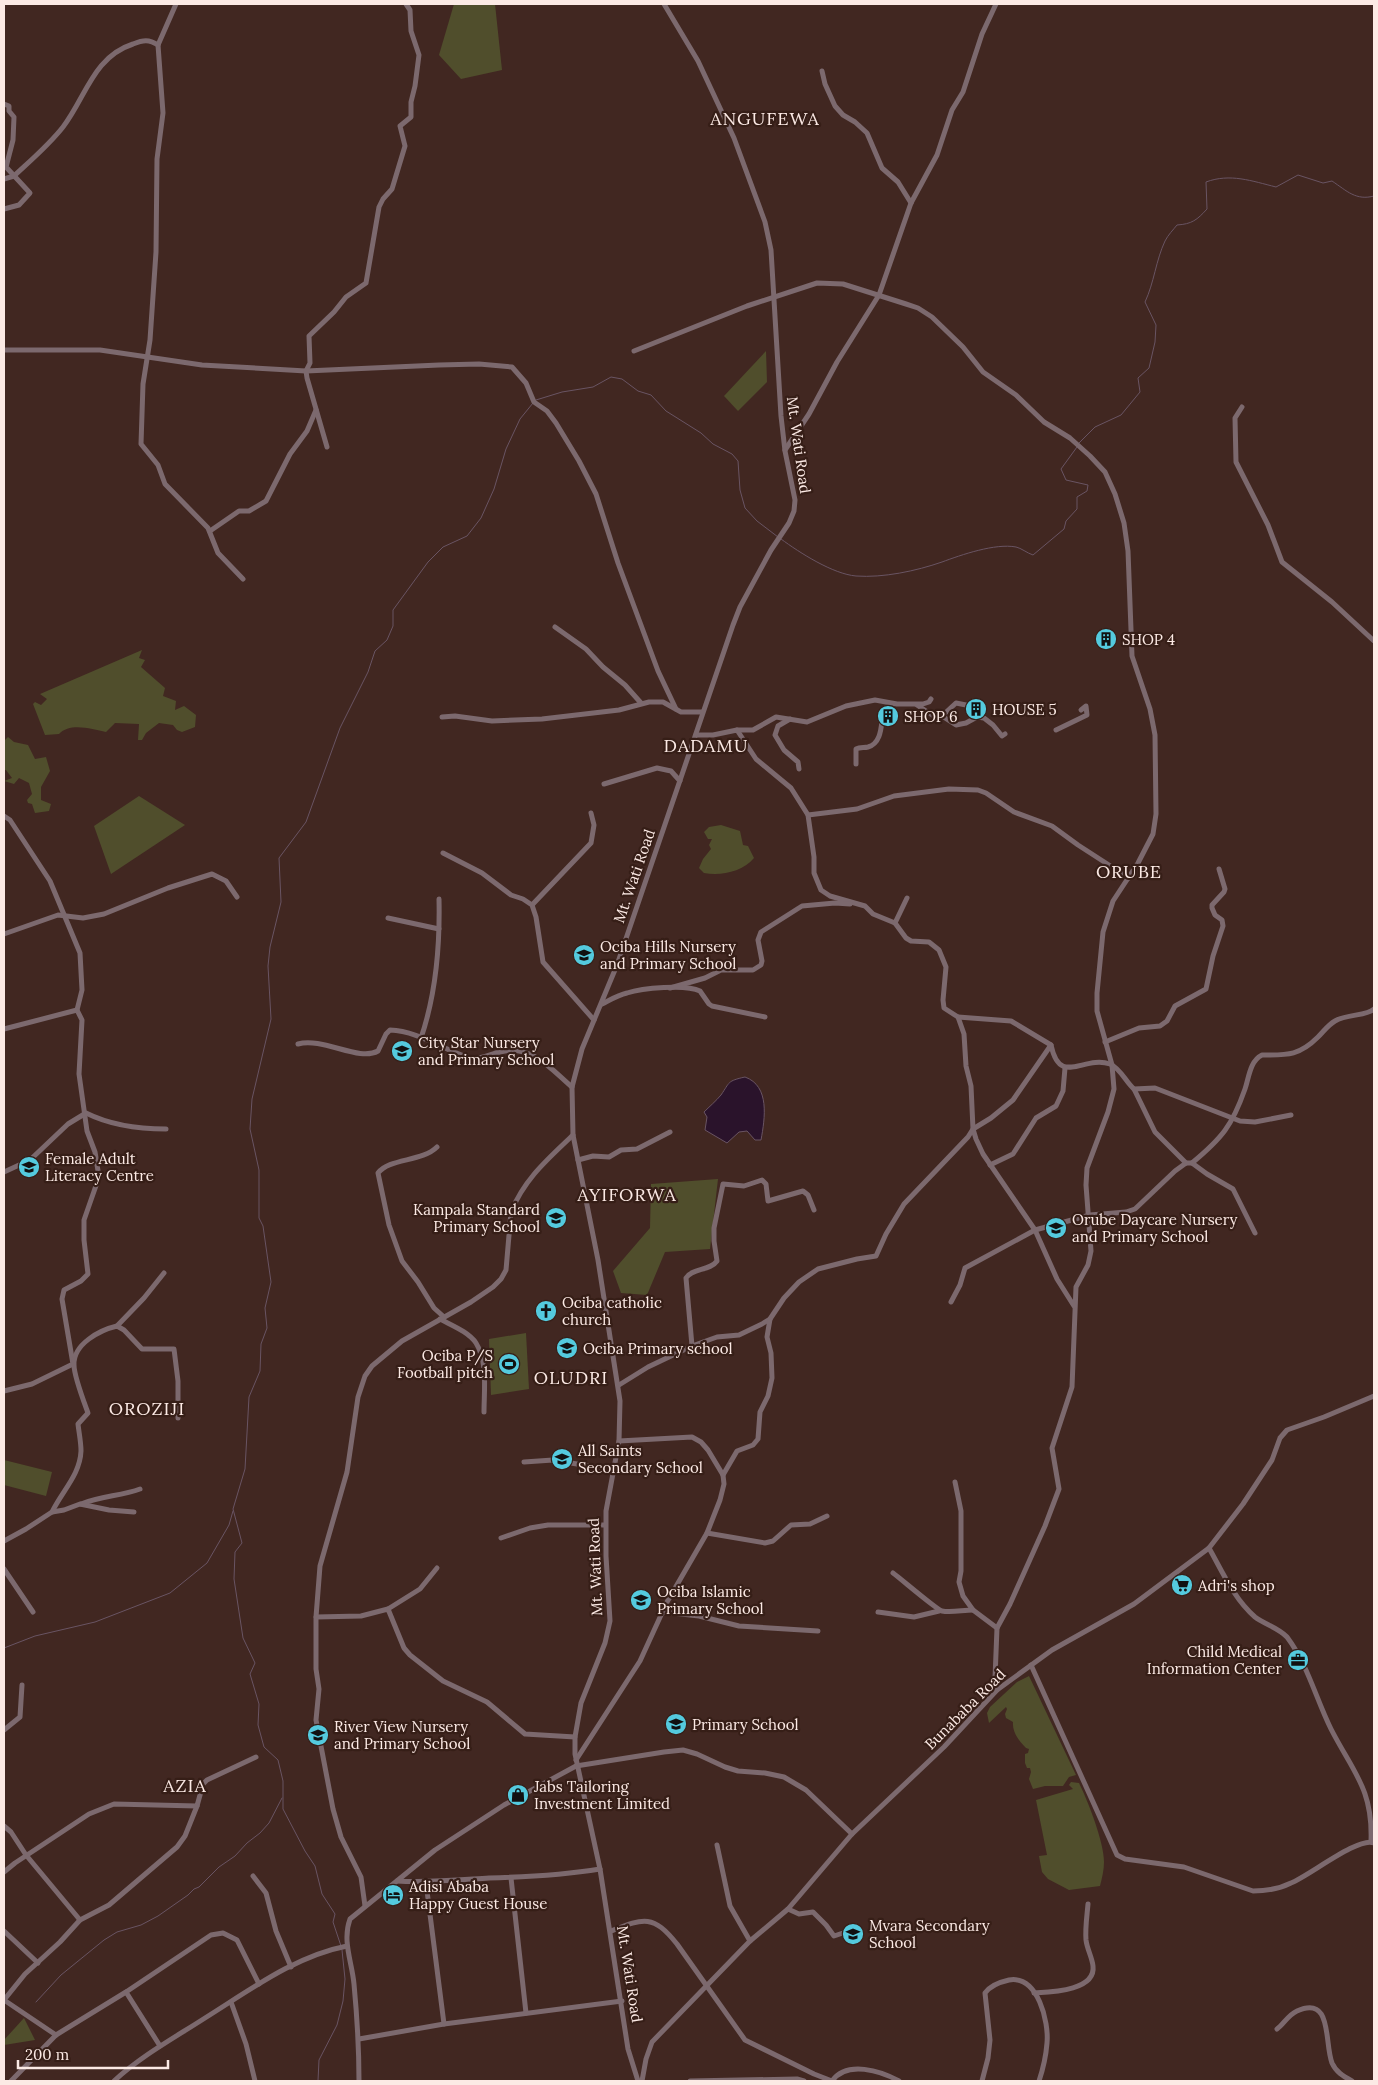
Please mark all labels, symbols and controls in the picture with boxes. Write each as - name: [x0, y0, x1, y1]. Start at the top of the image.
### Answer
- district label: ANGUFEWA: [709, 107, 820, 130]
- street label: Mt. Wati Road: [783, 395, 815, 495]
- building icon: SHOP 4: [1094, 627, 1118, 651]
- place label: SHOP 4: [1122, 630, 1175, 649]
- building icon: HOUSE 5: [964, 697, 988, 721]
- place label: HOUSE 5: [992, 700, 1057, 719]
- building icon: SHOP 6: [876, 704, 900, 728]
- place label: SHOP 6: [904, 707, 958, 726]
- district label: DADAMU: [664, 734, 748, 757]
- street label: Mt. Wati Road: [609, 827, 659, 925]
- district label: ORUBE: [1096, 860, 1162, 883]
- place label: Ociba Hills Nursery and Primary School: [600, 937, 736, 973]
- school or university icon: Ociba Hills Nursery and Primary School: [572, 943, 596, 967]
- place label: City Star Nursery and Primary School: [418, 1033, 554, 1069]
- school or university icon: City Star Nursery and Primary School: [390, 1039, 414, 1063]
- place label: Female Adult Literacy Centre: [45, 1149, 154, 1185]
- school or university icon: Female Adult Literacy Centre: [17, 1155, 41, 1179]
- district label: AYIFORWA: [576, 1183, 677, 1206]
- place label: Kampala Standard Primary School: [413, 1200, 540, 1236]
- school or university icon: Kampala Standard Primary School: [544, 1206, 568, 1230]
- place label: Orube Daycare Nursery and Primary School: [1072, 1210, 1237, 1246]
- school or university icon: Orube Daycare Nursery and Primary School: [1044, 1216, 1068, 1240]
- place label: Ociba catholic church: [562, 1293, 662, 1329]
- church icon: Ociba catholic church: [534, 1299, 558, 1323]
- school or university icon: Ociba Primary school: [555, 1336, 579, 1360]
- place label: Ociba Primary school: [583, 1339, 733, 1358]
- place label: Ociba P/S Football pitch: [397, 1346, 493, 1382]
- sports icon: Ociba P/S Football pitch: [497, 1352, 521, 1376]
- district label: OLUDRI: [534, 1366, 608, 1389]
- district label: OROZIJI: [109, 1397, 185, 1420]
- place label: All Saints Secondary School: [577, 1441, 703, 1477]
- school or university icon: All Saints Secondary School: [550, 1447, 574, 1471]
- street label: Mt. Wati Road: [584, 1518, 606, 1616]
- supermarket icon: Adri's shop: [1170, 1573, 1194, 1597]
- place label: Adri's shop: [1197, 1576, 1275, 1595]
- place label: Ociba Islamic Primary School: [657, 1582, 764, 1618]
- school or university icon: Ociba Islamic Primary School: [629, 1588, 653, 1612]
- place label: Child Medical Information Center: [1147, 1642, 1282, 1678]
- office icon: Child Medical Information Center: [1286, 1648, 1310, 1672]
- street label: Bunababa Road: [921, 1665, 1009, 1753]
- school or university icon: Primary School: [664, 1712, 688, 1736]
- place label: Primary School: [692, 1715, 799, 1734]
- place label: River View Nursery and Primary School: [334, 1717, 470, 1753]
- school or university icon: River View Nursery and Primary School: [306, 1723, 330, 1747]
- district label: AZIA: [162, 1774, 207, 1797]
- place label: Jabs Tailoring Investment Limited: [533, 1777, 670, 1813]
- shop icon: Jabs Tailoring Investment Limited: [506, 1783, 530, 1807]
- place label: Adisi Ababa Happy Guest House: [408, 1877, 547, 1913]
- hotel icon: Adisi Ababa Happy Guest House: [381, 1883, 405, 1907]
- place label: Mvara Secondary School: [869, 1916, 990, 1952]
- school or university icon: Mvara Secondary School: [841, 1922, 865, 1946]
- street label: Mt. Wati Road: [613, 1924, 647, 2024]
- scale bar: [18, 2038, 168, 2070]
- text: 200 m: [25, 2045, 69, 2064]

